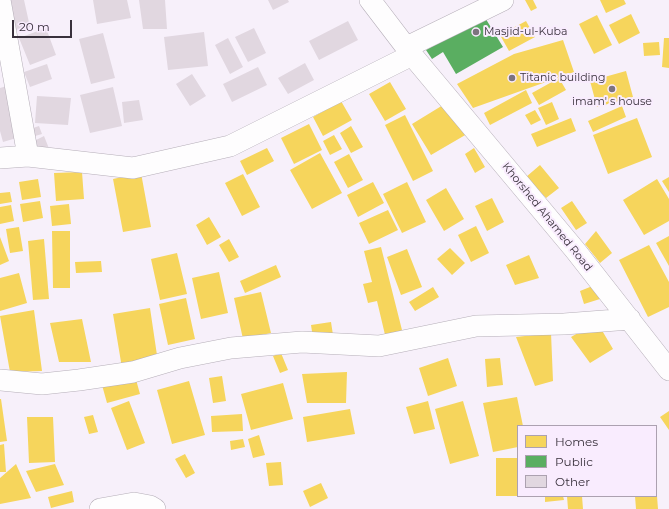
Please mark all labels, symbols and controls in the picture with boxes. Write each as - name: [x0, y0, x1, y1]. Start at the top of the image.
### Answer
- scale bar: [14, 12, 74, 38]
- text: 20 m: [19, 19, 50, 34]
- place label: Masjid-ul-Kuba: [484, 25, 567, 39]
- marker: Masjid-ul-Kuba: [471, 27, 481, 37]
- place label: Titanic building: [520, 71, 606, 85]
- marker: Titanic building: [507, 73, 517, 83]
- marker: imam' s house: [607, 84, 617, 94]
- place label: imam' s house: [572, 95, 652, 109]
- street label: Khorshed Ahamed Road: [499, 160, 595, 274]
- legend: [517, 425, 657, 497]
- text: Homes: [555, 434, 598, 449]
- text: Public: [555, 454, 593, 469]
- text: Other: [555, 474, 590, 489]

